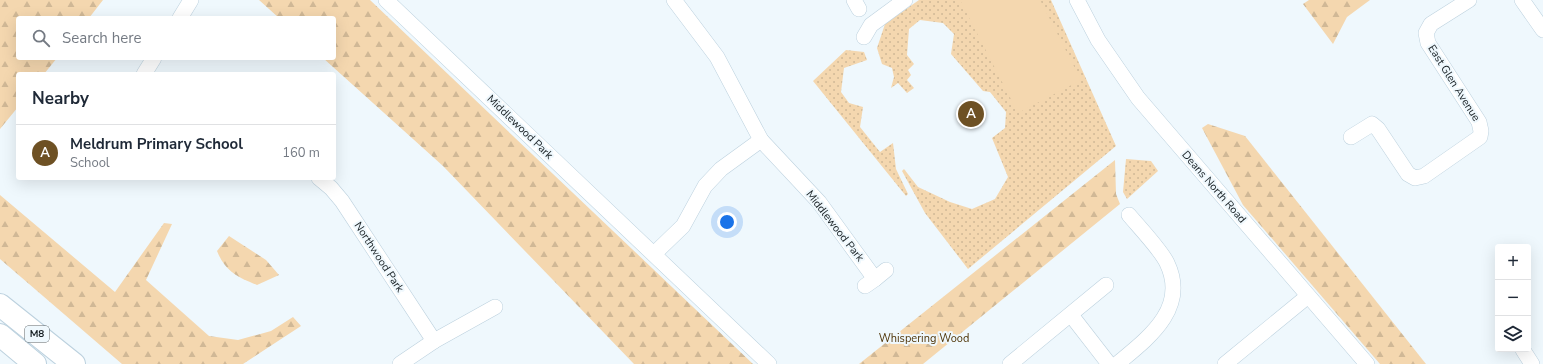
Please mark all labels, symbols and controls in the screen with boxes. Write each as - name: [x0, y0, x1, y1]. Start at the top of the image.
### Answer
- search box: [16, 16, 336, 60]
- icon: search: [30, 27, 52, 49]
- text: Search here: [62, 28, 142, 48]
- street label: East Glen Avenue: [1424, 42, 1484, 124]
- text: Nearby: [32, 87, 89, 110]
- street label: Middlewood Park: [484, 92, 557, 163]
- pin: A: [958, 99, 984, 129]
- text: Meldrum Primary School: [70, 134, 243, 154]
- text: A: [40, 144, 50, 162]
- text: 160 m: [282, 144, 320, 162]
- street label: Deans North Road: [1178, 148, 1250, 226]
- text: School: [70, 154, 110, 172]
- street label: Middlewood Park: [803, 187, 868, 265]
- your location: [717, 212, 737, 232]
- street label: Northwood Park: [351, 219, 408, 296]
- map controls: [1495, 244, 1531, 352]
- button: +: [1495, 244, 1531, 280]
- button: −: [1495, 280, 1531, 316]
- button: layers: [1495, 316, 1531, 352]
- road number: M8: [25, 326, 49, 342]
- park label: Whispering Wood: [879, 331, 969, 346]

